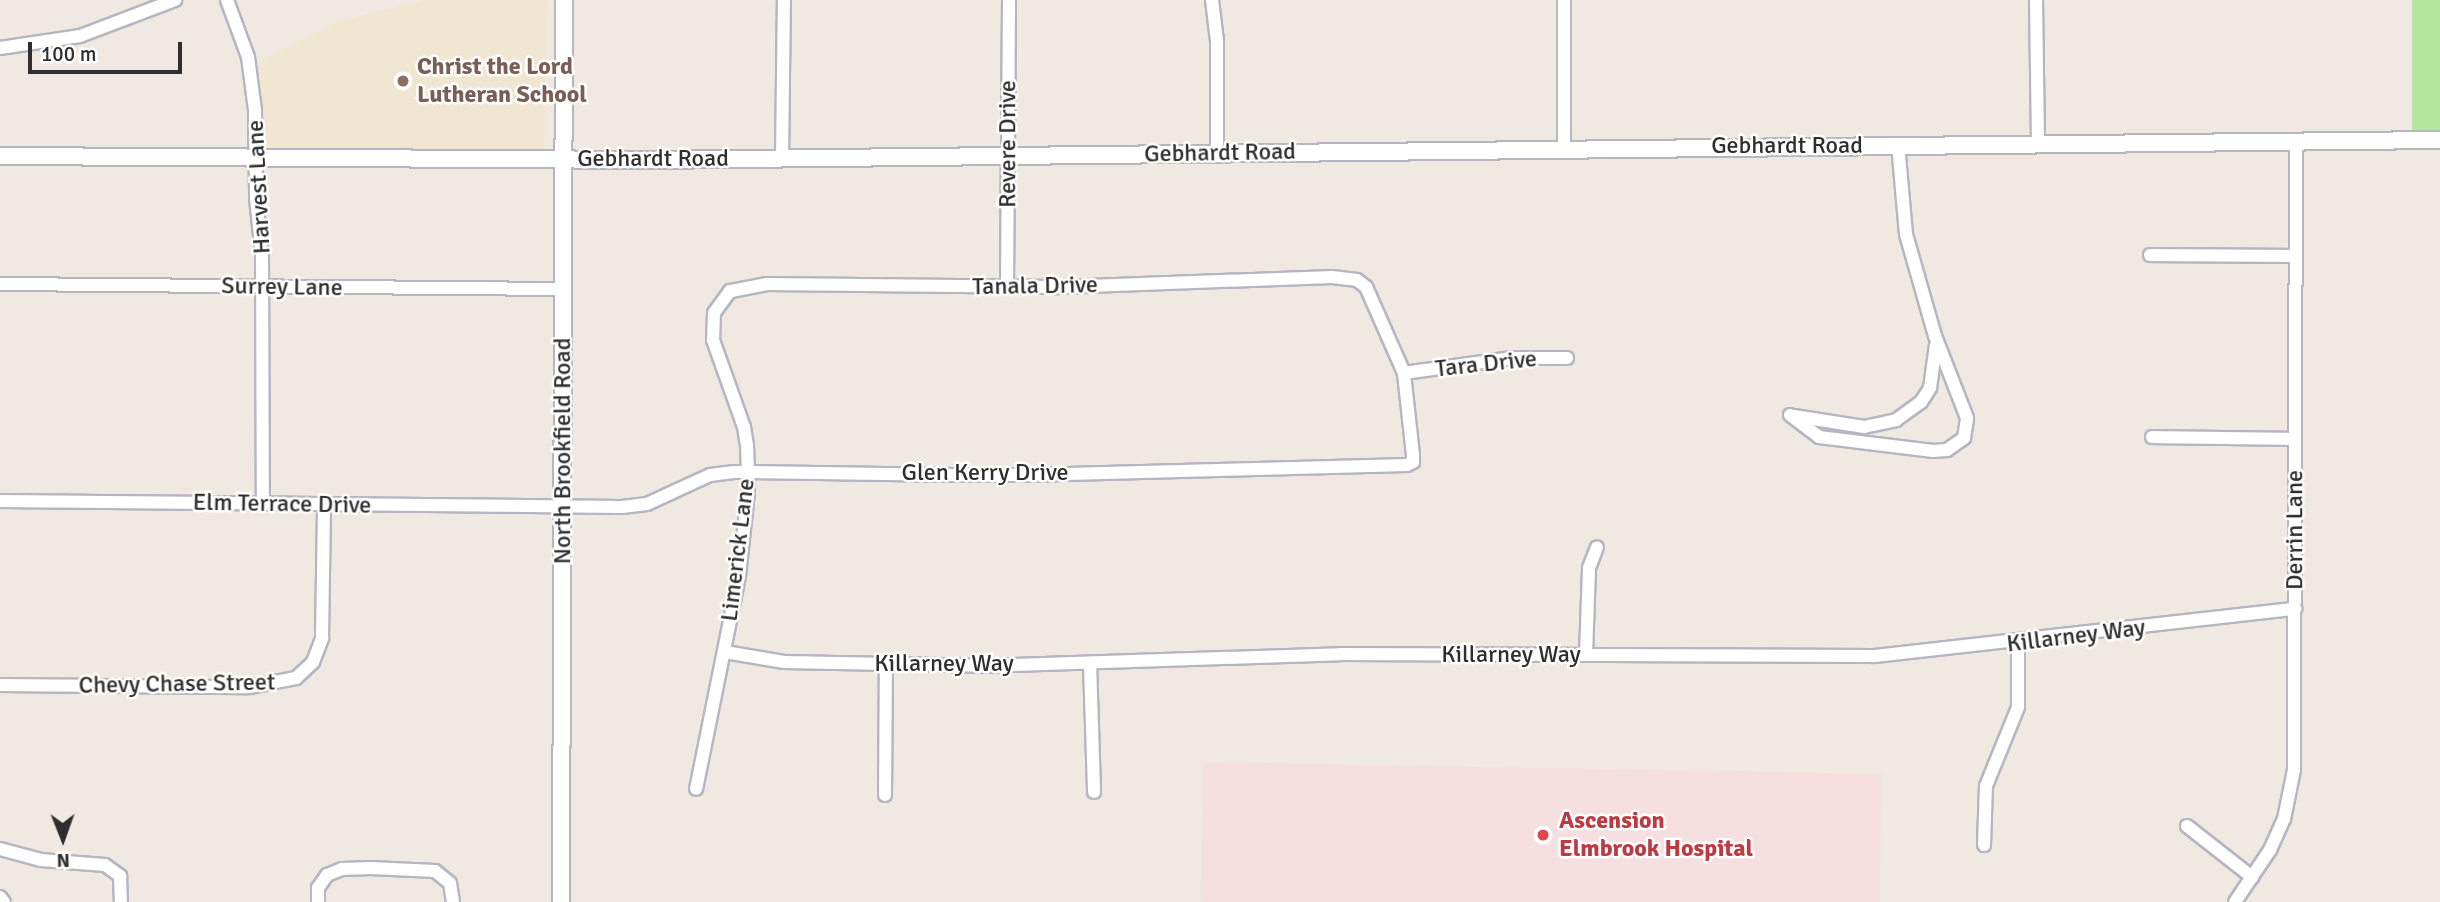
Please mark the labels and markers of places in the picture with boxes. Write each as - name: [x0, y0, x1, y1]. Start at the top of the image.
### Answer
- place label: Christ the Lord Lutheran School: [417, 53, 587, 109]
- marker: Christ the Lord Lutheran School: [395, 73, 411, 89]
- place label: Ascension Elmbrook Hospital: [1559, 807, 1753, 863]
- marker: Ascension Elmbrook Hospital: [1533, 825, 1553, 845]

